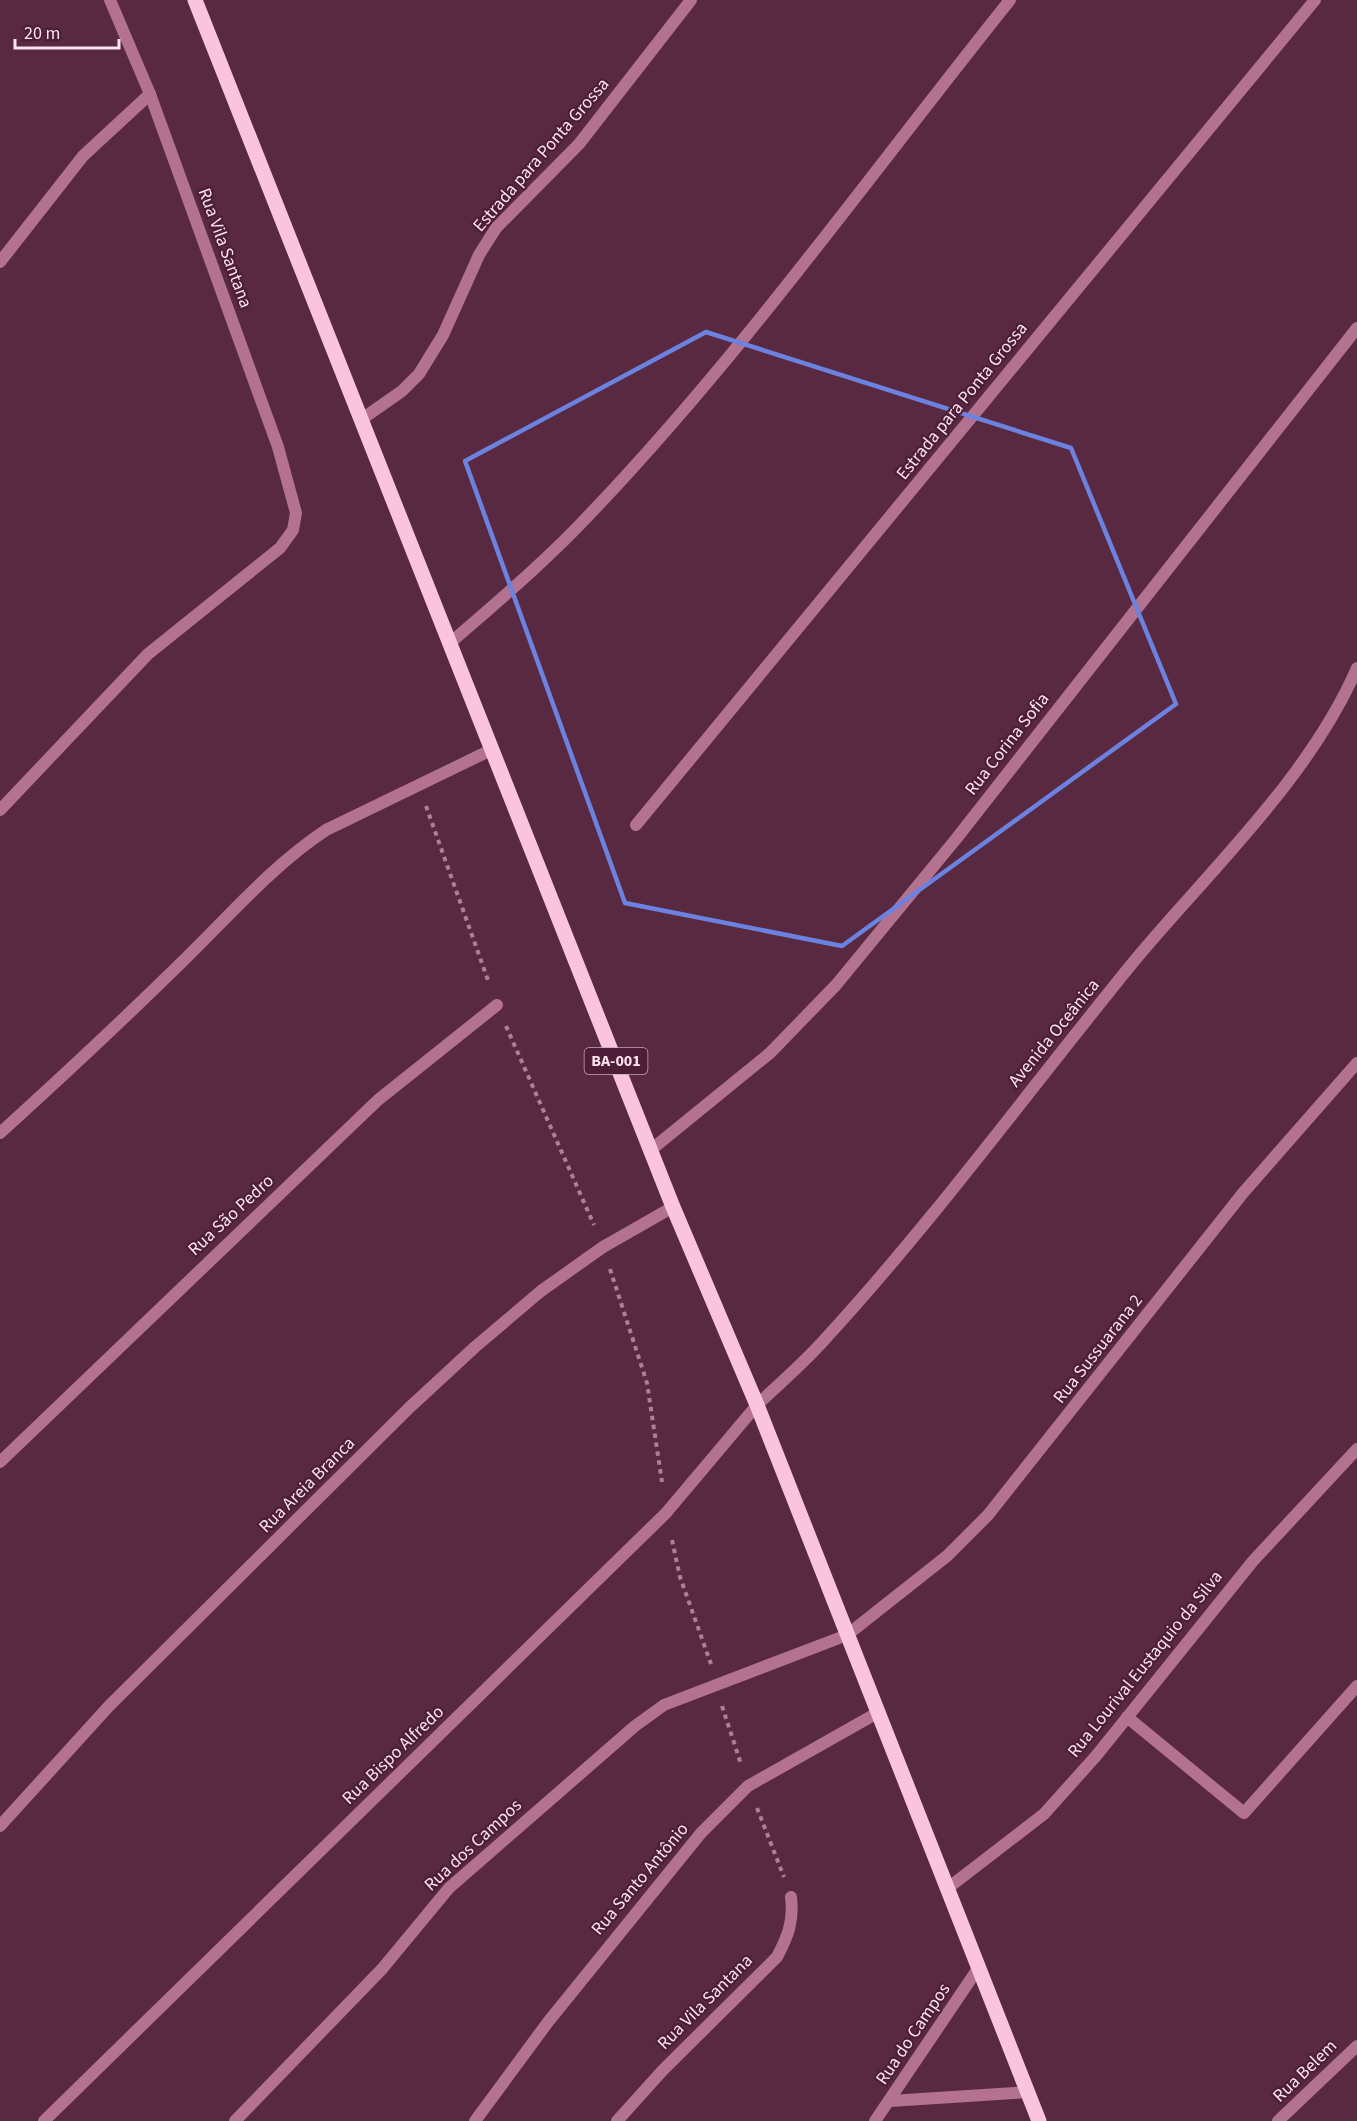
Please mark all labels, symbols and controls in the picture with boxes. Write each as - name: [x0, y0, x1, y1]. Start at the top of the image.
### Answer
- scale bar: [15, 12, 118, 50]
- text: 20 m: [24, 21, 60, 46]
- street label: Estrada para Ponta Grossa: [467, 73, 615, 237]
- street label: Rua Vila Santana: [192, 185, 258, 311]
- street label: Estrada para Ponta Grossa: [890, 317, 1034, 485]
- street label: Rua Corina Sofia: [959, 687, 1055, 801]
- street label: Avenida Oceânica: [1003, 974, 1105, 1092]
- road number: BA-001: [584, 1048, 648, 1074]
- street label: Rua São Pedro: [183, 1169, 279, 1261]
- street label: Rua Sussuarana 2: [1047, 1289, 1149, 1409]
- street label: Rua Areia Branca: [253, 1431, 361, 1539]
- street label: Rua Lourival Eustaquio da Silva: [1062, 1565, 1228, 1763]
- street label: Rua Bispo Alfredo: [336, 1700, 450, 1810]
- street label: Rua dos Campos: [419, 1793, 527, 1897]
- street label: Rua Santo Antônio: [586, 1817, 694, 1941]
- street label: Rua Vila Santana: [652, 1949, 758, 2055]
- street label: Rua do Campos: [870, 1978, 956, 2090]
- street label: Rua Belem: [1267, 2034, 1343, 2108]

